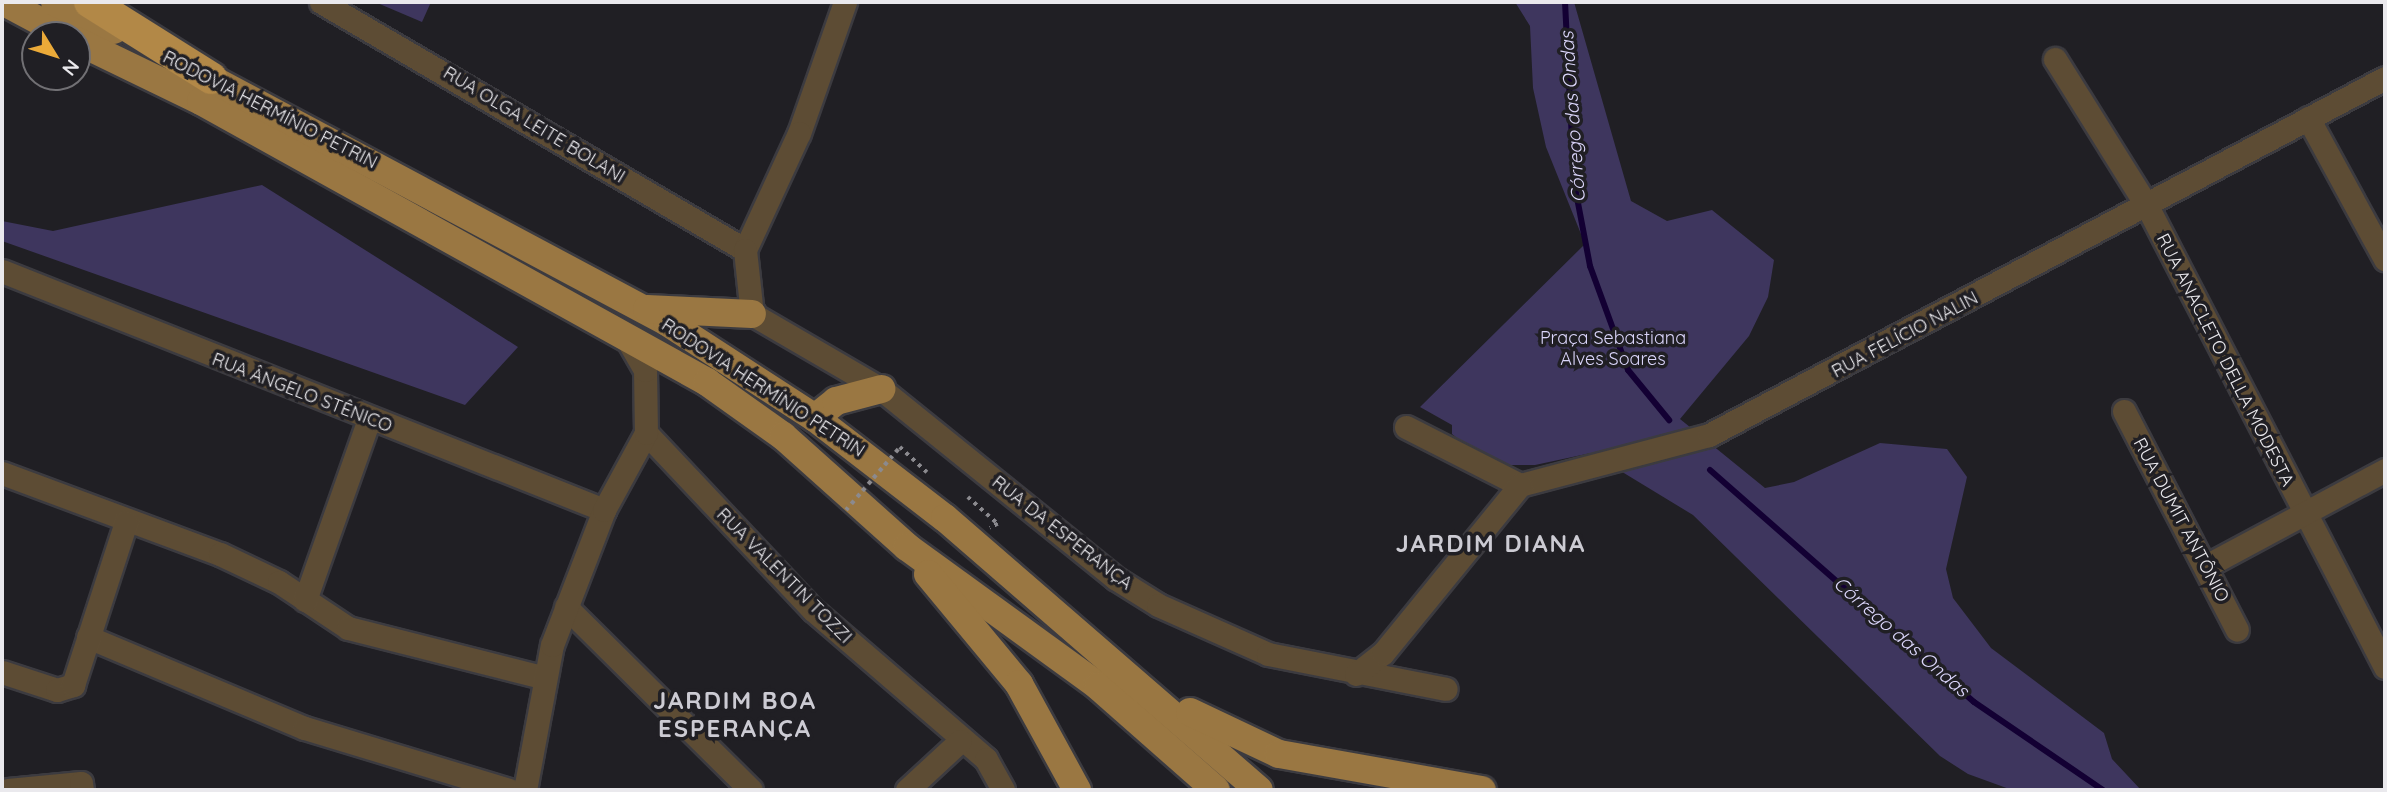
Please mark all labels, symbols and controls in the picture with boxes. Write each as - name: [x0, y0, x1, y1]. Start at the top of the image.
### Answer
- north arrow: [21, 21, 91, 91]
- water label: Córrego das Ondas: [1556, 31, 1590, 203]
- street label: RODOVIA HERMÍNIO PETRIN: [159, 46, 381, 174]
- text: N: [57, 55, 85, 81]
- street label: RUA OLGA LEITE BOLANI: [439, 62, 629, 188]
- street label: RUA ANACLETO DELLA MODESTA: [2152, 230, 2298, 490]
- street label: RUA FELÍCIO NALIN: [1828, 287, 1982, 383]
- street label: RODOVIA HERMÍNIO PETRIN: [657, 314, 869, 462]
- park label: Praça Sebastiana Alves Soares: [1540, 328, 1686, 370]
- street label: RUA ÂNGELO STÊNICO: [209, 349, 395, 437]
- street label: RUA DUMIT ANTÔNIO: [2129, 434, 2233, 606]
- street label: RUA DA ESPERANÇA: [988, 472, 1136, 594]
- street label: RUA VALENTIN TOZZI: [712, 504, 856, 648]
- district label: JARDIM DIANA: [1397, 530, 1585, 558]
- water label: Córrego das Ondas: [1829, 572, 1973, 702]
- district label: JARDIM BOA ESPERANÇA: [654, 687, 816, 743]

